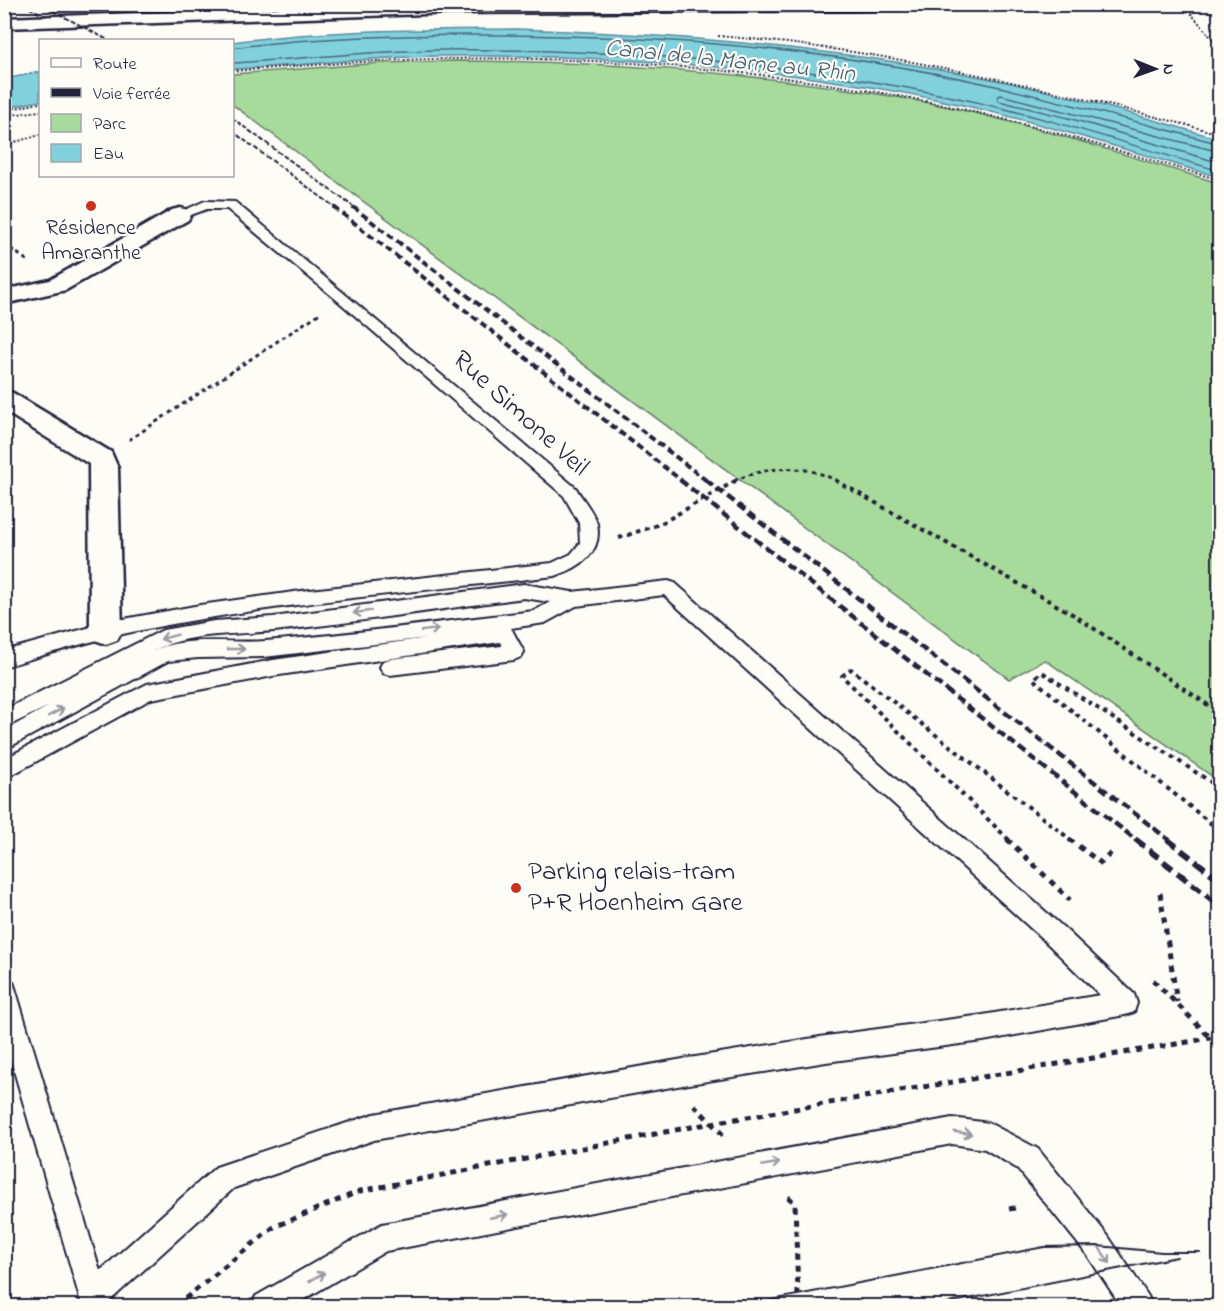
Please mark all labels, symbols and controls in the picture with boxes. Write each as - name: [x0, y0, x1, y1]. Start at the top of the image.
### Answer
- water label: Canal de la Marne au Rhin: [603, 31, 858, 93]
- legend: [39, 39, 234, 177]
- north arrow: [1125, 39, 1185, 99]
- text: Route: [93, 52, 138, 78]
- text: N: [1156, 64, 1180, 75]
- text: Voie ferrée: [92, 82, 171, 108]
- text: Parc: [93, 112, 126, 138]
- text: Eau: [93, 142, 124, 168]
- marker: Résidence Amaranthe: [84, 199, 98, 213]
- place label: Résidence Amaranthe: [41, 213, 141, 270]
- street label: Rue Simone Veil: [443, 342, 597, 486]
- one-way arrow: [352, 607, 372, 618]
- one-way arrow: [419, 625, 439, 636]
- one-way arrow: [160, 631, 179, 643]
- one-way arrow: [225, 643, 245, 655]
- one-way arrow: [46, 706, 64, 717]
- place label: Parking relais-tram P+R Hoenheim Gare: [528, 853, 744, 923]
- marker: Parking relais-tram P+R Hoenheim Gare: [509, 881, 523, 895]
- one-way arrow: [953, 1127, 973, 1138]
- one-way arrow: [761, 1159, 781, 1170]
- one-way arrow: [489, 1210, 508, 1221]
- one-way arrow: [1099, 1247, 1111, 1263]
- one-way arrow: [308, 1271, 325, 1283]

